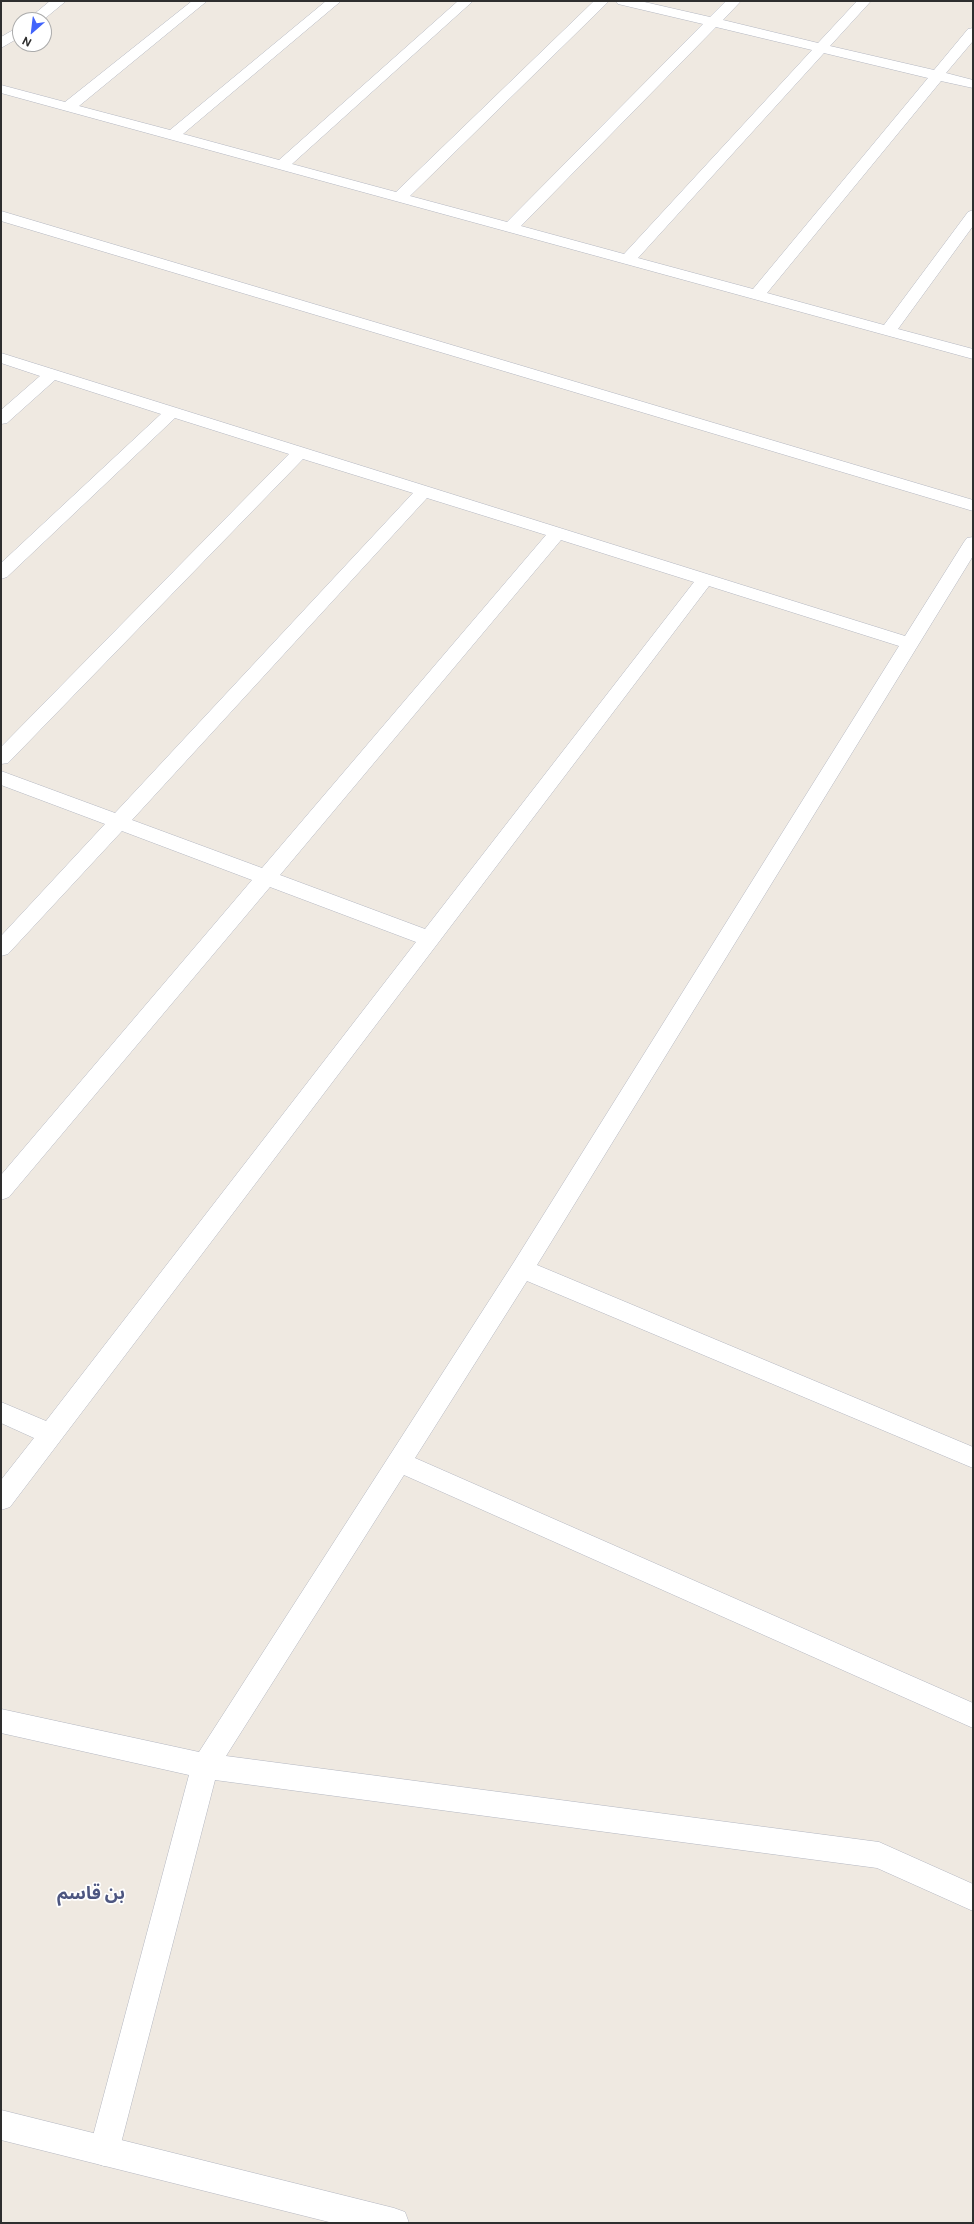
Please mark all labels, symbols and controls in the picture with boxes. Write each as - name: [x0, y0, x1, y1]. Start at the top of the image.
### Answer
- north arrow: [12, 12, 52, 52]
- text: N: [20, 34, 33, 49]
- district label: بن قاسم: [57, 1882, 125, 1904]

